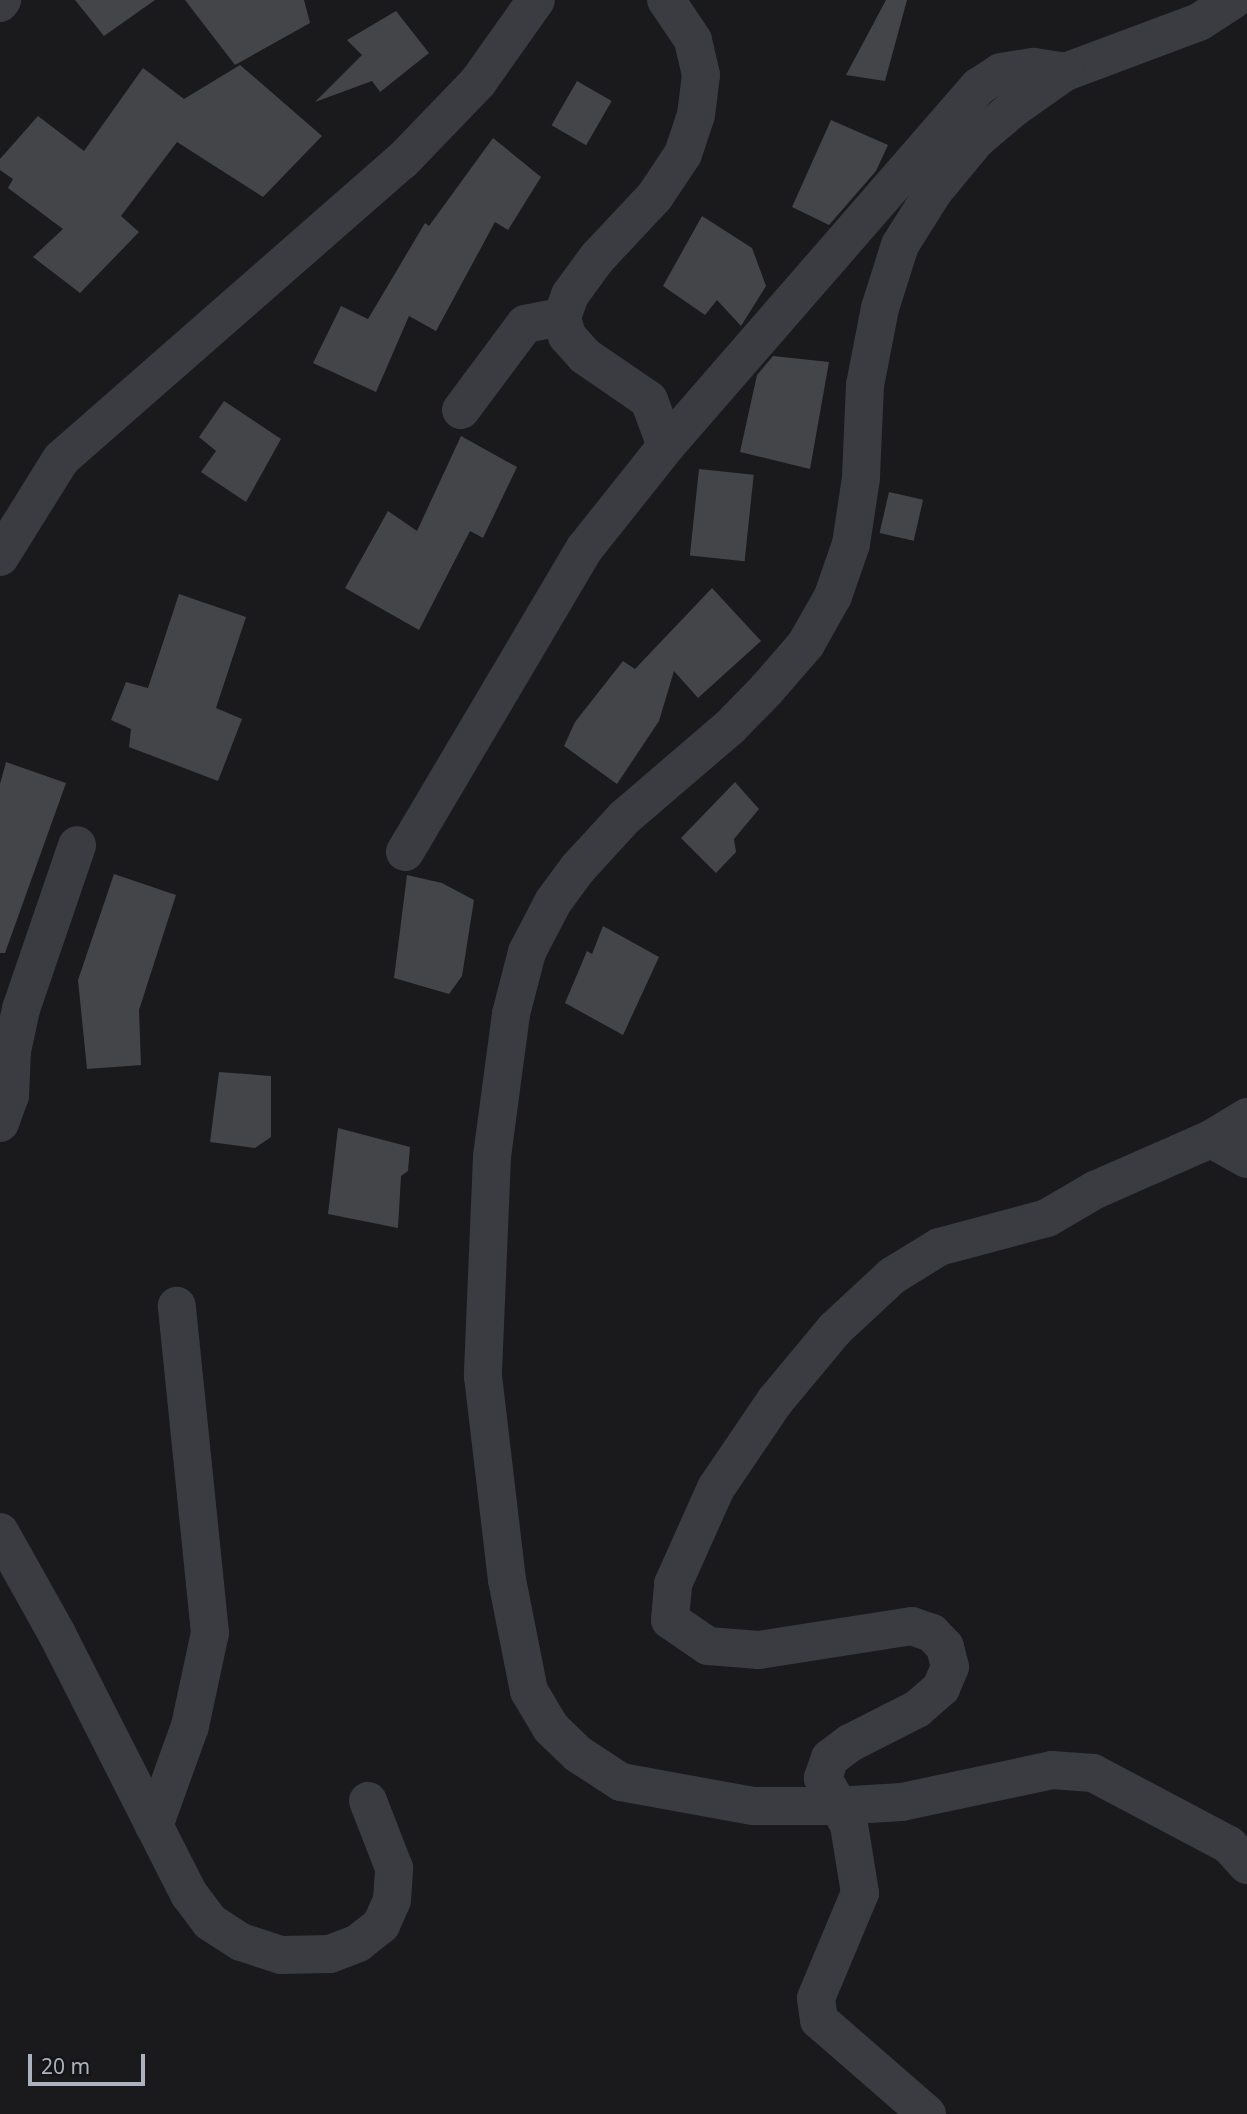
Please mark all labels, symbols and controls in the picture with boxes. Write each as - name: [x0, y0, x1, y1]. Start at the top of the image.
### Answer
- scale bar: [32, 2040, 149, 2084]
- text: 20 m: [41, 2052, 90, 2080]

